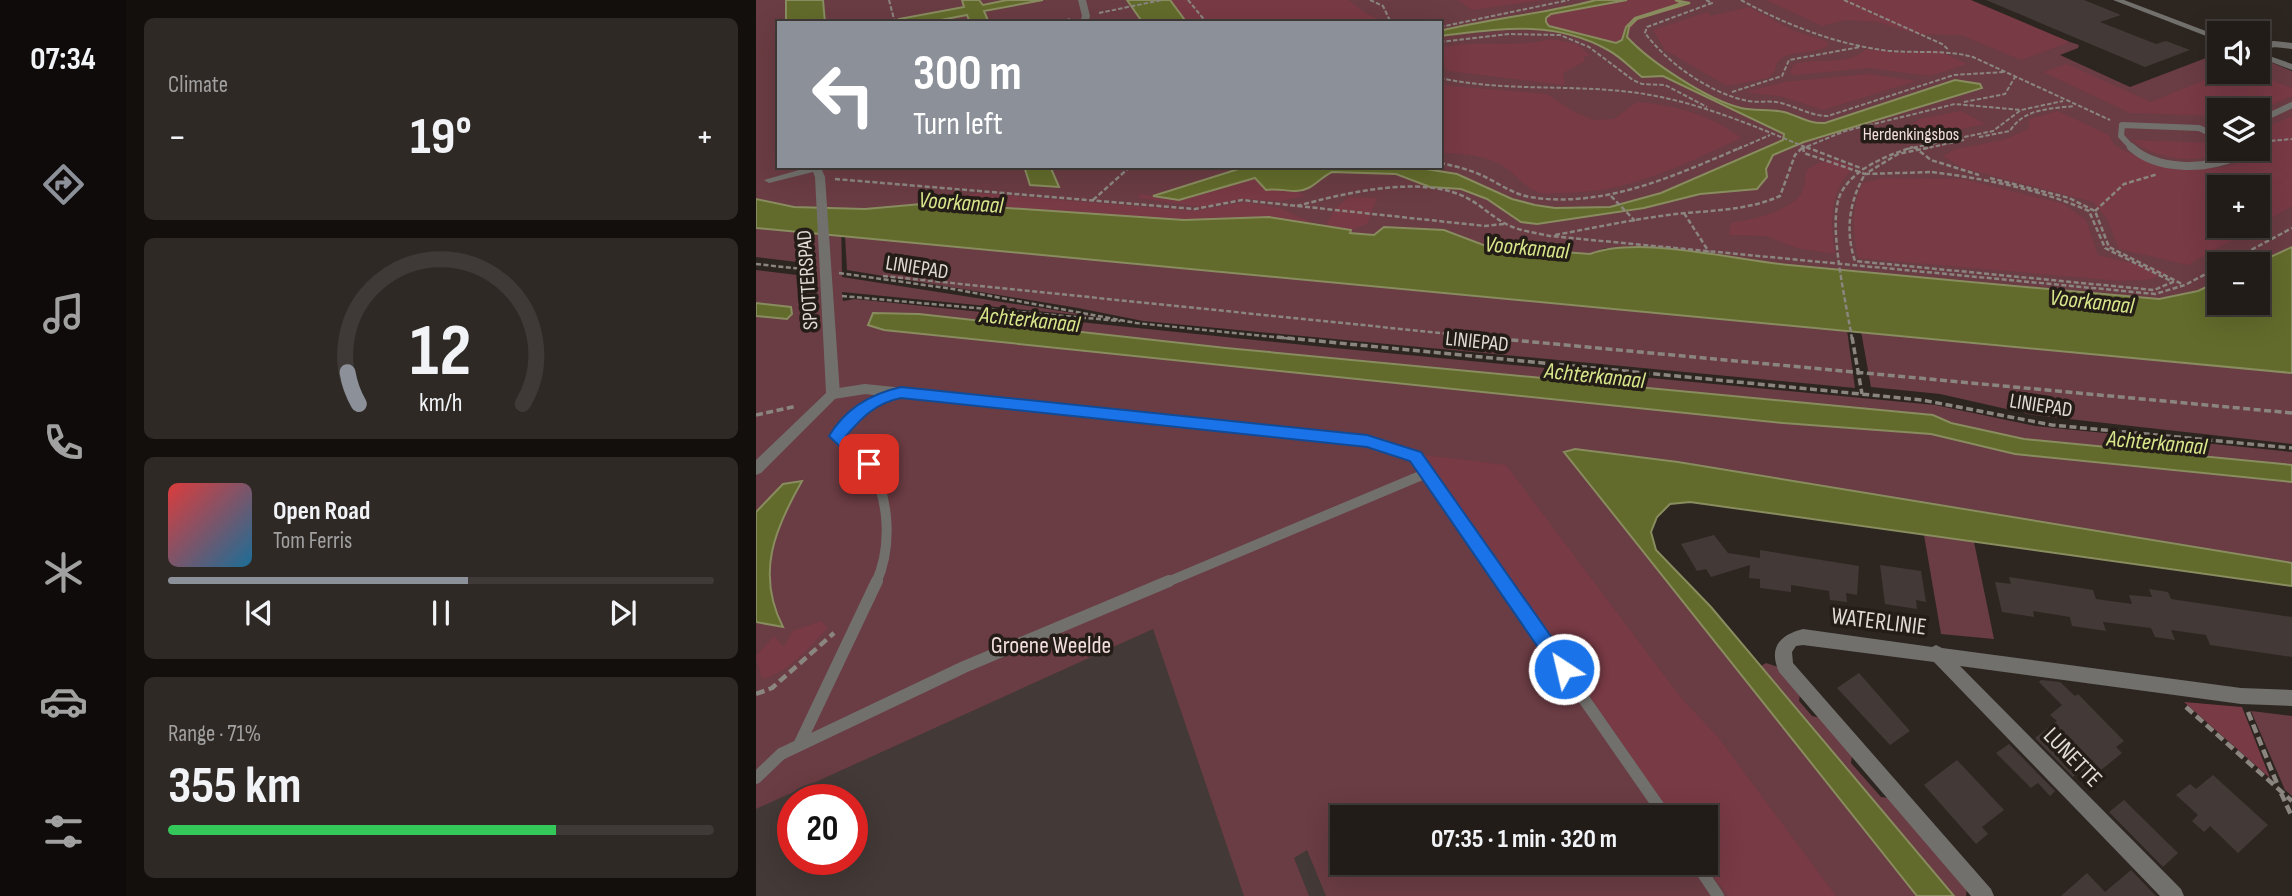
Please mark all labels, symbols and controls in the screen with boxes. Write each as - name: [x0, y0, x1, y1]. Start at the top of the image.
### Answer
- map controls: [2207, 21, 2270, 315]
- button: sound: [2207, 21, 2270, 84]
- text: 07:34: [30, 40, 96, 79]
- text: 300 m: [913, 45, 1022, 104]
- icon: left: [798, 49, 889, 140]
- text: Climate: [168, 71, 228, 99]
- button: layers: [2207, 98, 2270, 161]
- text: Turn left: [913, 105, 1003, 144]
- text: 19°: [410, 106, 472, 169]
- text: −: [168, 115, 187, 160]
- text: +: [695, 115, 714, 160]
- park label: Herdenkingsbos: [1863, 124, 1959, 145]
- icon: directions: [39, 160, 88, 209]
- button: +: [2207, 175, 2270, 238]
- water label: Voorkanaal: [918, 186, 1005, 220]
- street label: SPOTTERSPAD: [792, 229, 823, 331]
- water label: Voorkanaal: [1484, 230, 1571, 266]
- street label: LINIEPAD: [884, 250, 950, 285]
- button: −: [2207, 252, 2270, 315]
- water label: Voorkanaal: [2048, 284, 2136, 320]
- icon: music: [39, 289, 88, 338]
- water label: Achterkanaal: [977, 301, 1082, 339]
- text: 12: [410, 309, 472, 397]
- street label: LINIEPAD: [1444, 326, 1510, 357]
- water label: Achterkanaal: [1542, 357, 1647, 395]
- text: km/h: [419, 388, 463, 419]
- street label: LINIEPAD: [2008, 388, 2074, 423]
- icon: phone: [39, 418, 88, 467]
- water label: Achterkanaal: [2105, 425, 2209, 461]
- pin: [839, 434, 899, 494]
- icon: arrive: [850, 445, 888, 483]
- text: Open Road: [273, 496, 370, 527]
- text: Tom Ferris: [273, 527, 352, 555]
- icon: climate: [39, 548, 88, 597]
- icon: previous: [240, 594, 278, 632]
- icon: pause: [422, 594, 460, 632]
- icon: next: [604, 594, 642, 632]
- street label: WATERLINIE: [1830, 601, 1928, 642]
- park label: Groene Weelde: [991, 631, 1111, 660]
- position arrow: [1527, 632, 1601, 706]
- icon: car: [39, 677, 88, 726]
- text: Range · 71%: [168, 720, 261, 748]
- street label: LUNETTE: [2037, 721, 2108, 793]
- text: 355 km: [168, 755, 302, 818]
- speed limit sign: 20: [777, 784, 868, 875]
- icon: filters: [39, 807, 88, 856]
- text: 07:35 · 1 min · 320 m: [1431, 824, 1617, 855]

